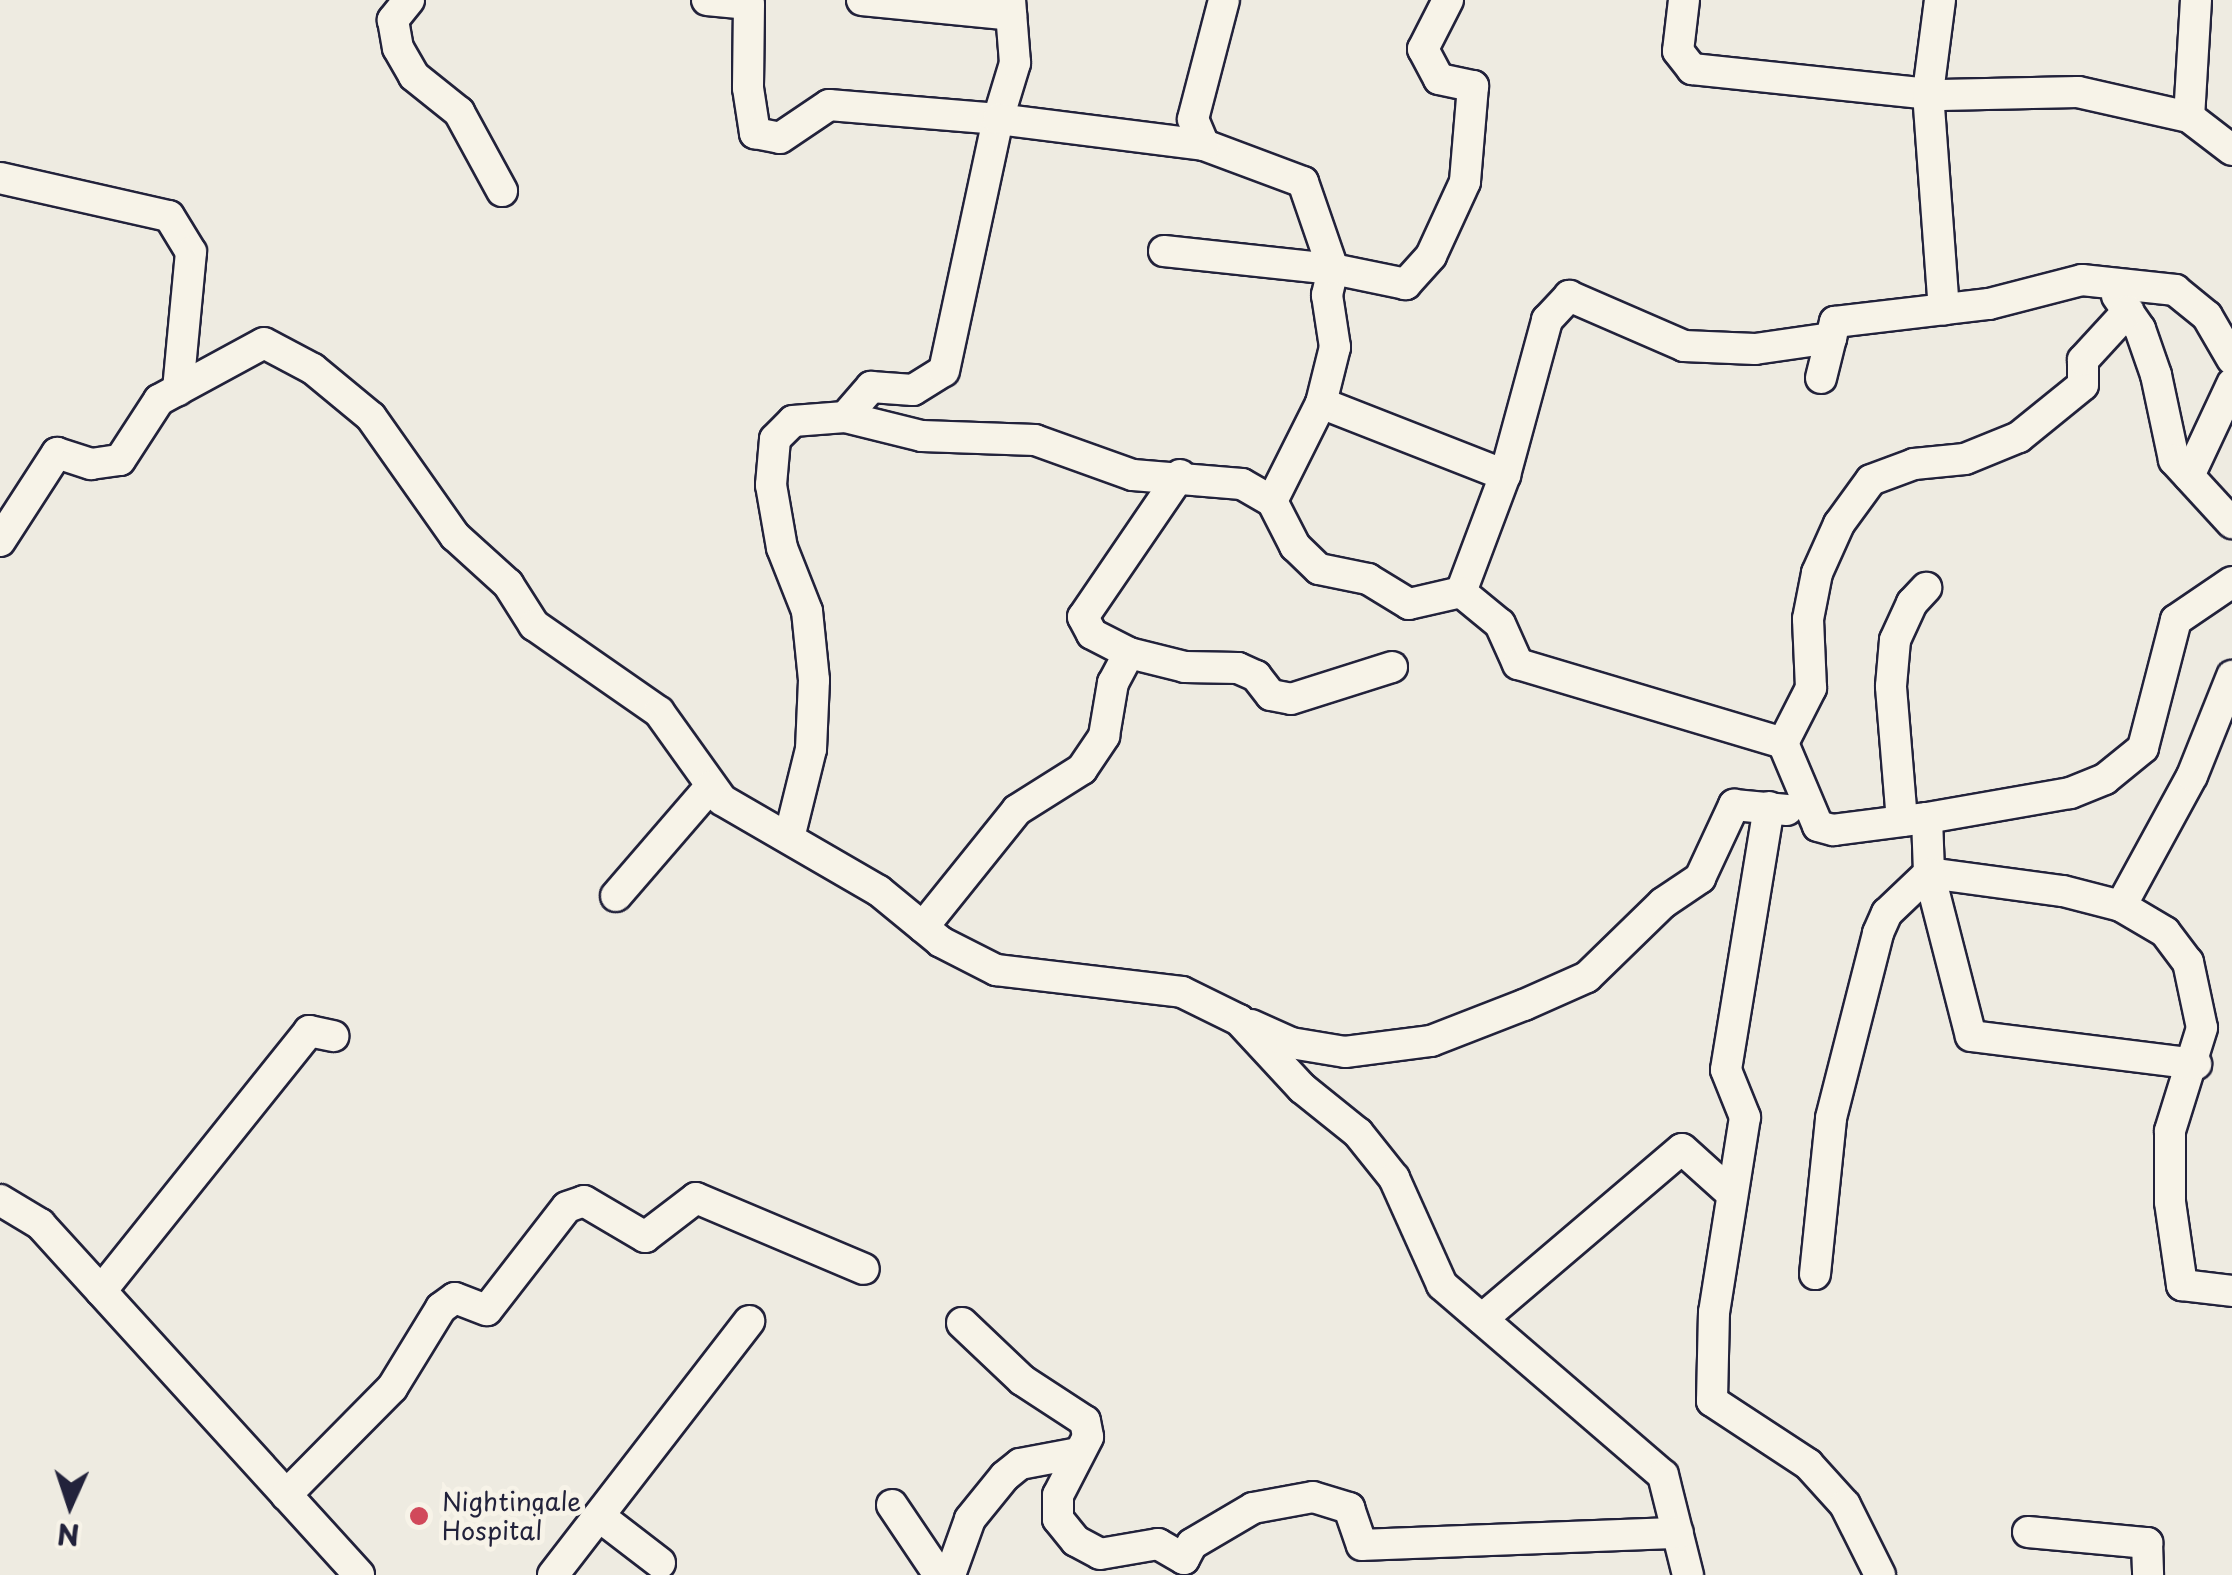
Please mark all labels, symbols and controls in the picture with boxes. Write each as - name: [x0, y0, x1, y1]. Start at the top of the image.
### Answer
- north arrow: [20, 1455, 120, 1555]
- place label: Nightingale Hospital: [442, 1487, 581, 1546]
- marker: Nightingale Hospital: [406, 1503, 432, 1529]
- text: N: [56, 1513, 81, 1558]

